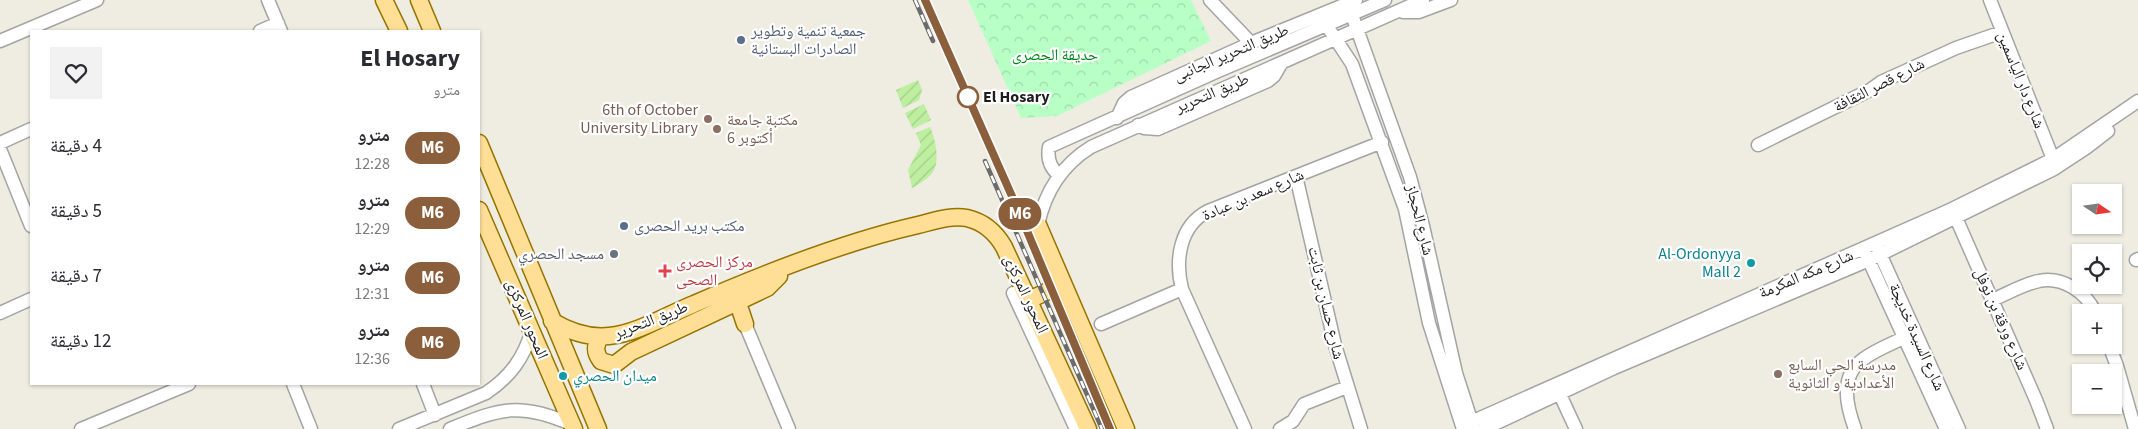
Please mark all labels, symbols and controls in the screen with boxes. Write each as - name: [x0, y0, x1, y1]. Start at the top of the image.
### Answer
- street label: طريق التحرير الجانبى: [1170, 19, 1292, 87]
- place label: جمعية تنمية وتطوير الصادرات البستانية: [750, 20, 866, 60]
- street label: شارع دار الياسمين: [1992, 28, 2050, 132]
- marker: جمعية تنمية وتطوير الصادرات البستانية: [735, 34, 747, 46]
- text: El Hosary: [360, 41, 460, 76]
- park label: حديقة الحصرى: [1012, 44, 1098, 66]
- button: heart: [50, 47, 102, 99]
- street label: شارع قصر الثقافة: [1830, 53, 1928, 117]
- street label: طريق التحرير: [1171, 68, 1252, 119]
- text: مترو: [433, 79, 460, 101]
- marker: El Hosary: [957, 86, 979, 108]
- place label: El Hosary: [983, 86, 1050, 108]
- place label: 6th of October University Library: [580, 99, 699, 139]
- place label: مكتبة جامعة 6 أكتوبر: [727, 109, 798, 149]
- marker: 6th of October University Library: [702, 113, 714, 125]
- text: مترو: [357, 122, 390, 149]
- marker: مكتبة جامعة 6 أكتوبر: [711, 123, 723, 135]
- text: 4 دقيقة: [50, 133, 102, 160]
- text: M6: [421, 135, 444, 160]
- text: 12:28: [354, 153, 390, 175]
- street label: شارع سعد بن عبادة: [1199, 164, 1307, 226]
- street label: شارع الحجاز: [1400, 181, 1439, 258]
- north arrow: [2072, 184, 2122, 234]
- map controls: [2072, 184, 2122, 414]
- text: مترو: [357, 187, 390, 214]
- text: 5 دقيقة: [50, 198, 102, 225]
- line badge: M6: [998, 198, 1042, 230]
- text: M6: [421, 200, 444, 225]
- text: M6: [1008, 201, 1032, 226]
- place label: مكتب بريد الحصرى: [634, 215, 744, 237]
- text: 12:29: [354, 218, 390, 240]
- marker: مكتب بريد الحصرى: [618, 220, 630, 232]
- place label: مسجد الحصري: [518, 243, 604, 266]
- place label: Al-Ordonyya Mall 2: [1658, 243, 1741, 283]
- street label: شارع حسان بن ثابت: [1302, 244, 1350, 362]
- street label: شارع مكه المكرمة: [1755, 244, 1857, 304]
- button: locate: [2072, 244, 2122, 294]
- marker: مسجد الحصري: [608, 248, 620, 260]
- place label: مركز الحصرى الصحى: [676, 251, 753, 291]
- street label: المحور المركزى: [998, 251, 1054, 337]
- text: مترو: [357, 252, 390, 279]
- marker: Al-Ordonyya Mall 2: [1745, 257, 1757, 269]
- text: 7 دقيقة: [50, 263, 102, 290]
- marker: مركز الحصرى الصحى: [658, 264, 672, 278]
- text: M6: [421, 265, 444, 290]
- street label: شارع ورقة بن نوفل: [1969, 265, 2033, 373]
- street label: المحور المركزى: [500, 276, 554, 362]
- street label: شارع السيدة خديجة: [1883, 280, 1951, 394]
- text: 12:31: [354, 283, 390, 305]
- street label: طريق التحرير: [610, 296, 691, 345]
- button: +: [2072, 304, 2122, 354]
- text: مترو: [357, 317, 390, 344]
- text: 12 دقيقة: [50, 328, 111, 355]
- text: M6: [421, 330, 444, 355]
- text: 12:36: [354, 348, 390, 370]
- place label: مدرسة الحي السابع الأعدادية و الثانوية: [1788, 354, 1896, 394]
- button: −: [2072, 364, 2122, 414]
- place label: ميدان الحصري: [573, 365, 657, 388]
- marker: مدرسة الحي السابع الأعدادية و الثانوية: [1772, 368, 1784, 380]
- marker: ميدان الحصري: [557, 370, 569, 382]

